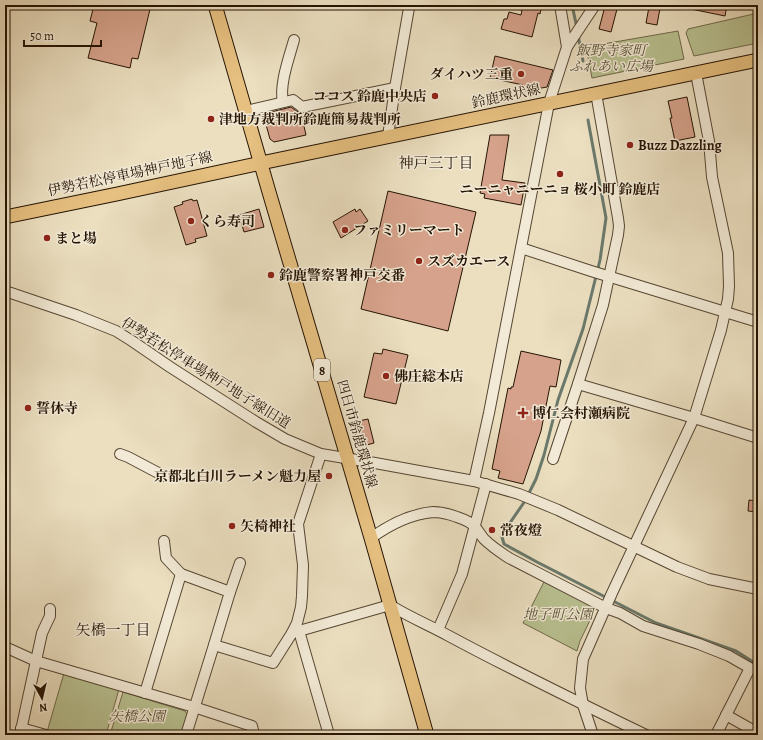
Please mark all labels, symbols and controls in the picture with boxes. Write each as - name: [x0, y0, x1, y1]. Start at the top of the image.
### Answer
- scale bar: [24, 22, 101, 48]
- text: 50 m: [30, 28, 54, 44]
- park label: 飯野寺家町 ふれあい広場: [569, 41, 655, 76]
- place label: ダイハツ三重: [430, 65, 513, 84]
- marker: ダイハツ三重: [516, 69, 526, 79]
- street label: 鈴鹿環状線: [470, 79, 542, 113]
- place label: ココス 鈴鹿中央店: [313, 87, 427, 106]
- marker: ココス 鈴鹿中央店: [430, 91, 440, 101]
- place label: 津地方裁判所鈴鹿簡易裁判所: [219, 110, 401, 129]
- marker: 津地方裁判所鈴鹿簡易裁判所: [206, 114, 216, 124]
- place label: Buzz Dazzling: [638, 136, 723, 155]
- marker: Buzz Dazzling: [625, 140, 635, 150]
- street label: 伊勢若松停車場神戸地子線: [46, 147, 214, 201]
- district label: 神戸三丁目: [398, 153, 474, 173]
- marker: ニーニャニーニョ 桜小町 鈴鹿店: [555, 169, 565, 179]
- place label: ニーニャニーニョ 桜小町 鈴鹿店: [460, 180, 660, 199]
- place label: くら寿司: [199, 212, 255, 231]
- marker: くら寿司: [186, 216, 196, 226]
- place label: ファミリーマート: [353, 221, 465, 240]
- marker: ファミリーマート: [340, 225, 350, 235]
- place label: まと場: [55, 229, 97, 248]
- marker: まと場: [42, 233, 52, 243]
- place label: スズカエース: [427, 252, 510, 271]
- marker: スズカエース: [414, 256, 424, 266]
- place label: 鈴鹿警察署神戸交番: [279, 266, 405, 285]
- marker: 鈴鹿警察署神戸交番: [266, 270, 276, 280]
- street label: 伊勢若松停車場神戸地子線旧道: [118, 313, 294, 433]
- road number: 8: [314, 359, 330, 381]
- place label: 佛庄総本店: [394, 367, 464, 386]
- marker: 佛庄総本店: [381, 371, 391, 381]
- street label: 四日市鈴鹿環状線: [332, 378, 382, 490]
- place label: 誓休寺: [36, 399, 78, 418]
- marker: 誓休寺: [23, 403, 33, 413]
- place label: 博仁会村瀬病院: [532, 404, 630, 423]
- marker: 博仁会村瀬病院: [517, 407, 529, 419]
- place label: 京都北白川ラーメン魁力屋: [154, 467, 321, 486]
- marker: 京都北白川ラーメン魁力屋: [324, 471, 334, 481]
- place label: 矢椅神社: [240, 517, 296, 536]
- marker: 矢椅神社: [227, 521, 237, 531]
- place label: 常夜燈: [500, 521, 542, 540]
- marker: 常夜燈: [487, 525, 497, 535]
- park label: 地子町公園: [523, 605, 595, 624]
- district label: 矢橋一丁目: [75, 620, 151, 640]
- north arrow: [22, 678, 62, 718]
- text: N: [38, 699, 48, 715]
- park label: 矢橋公園: [109, 707, 167, 726]

